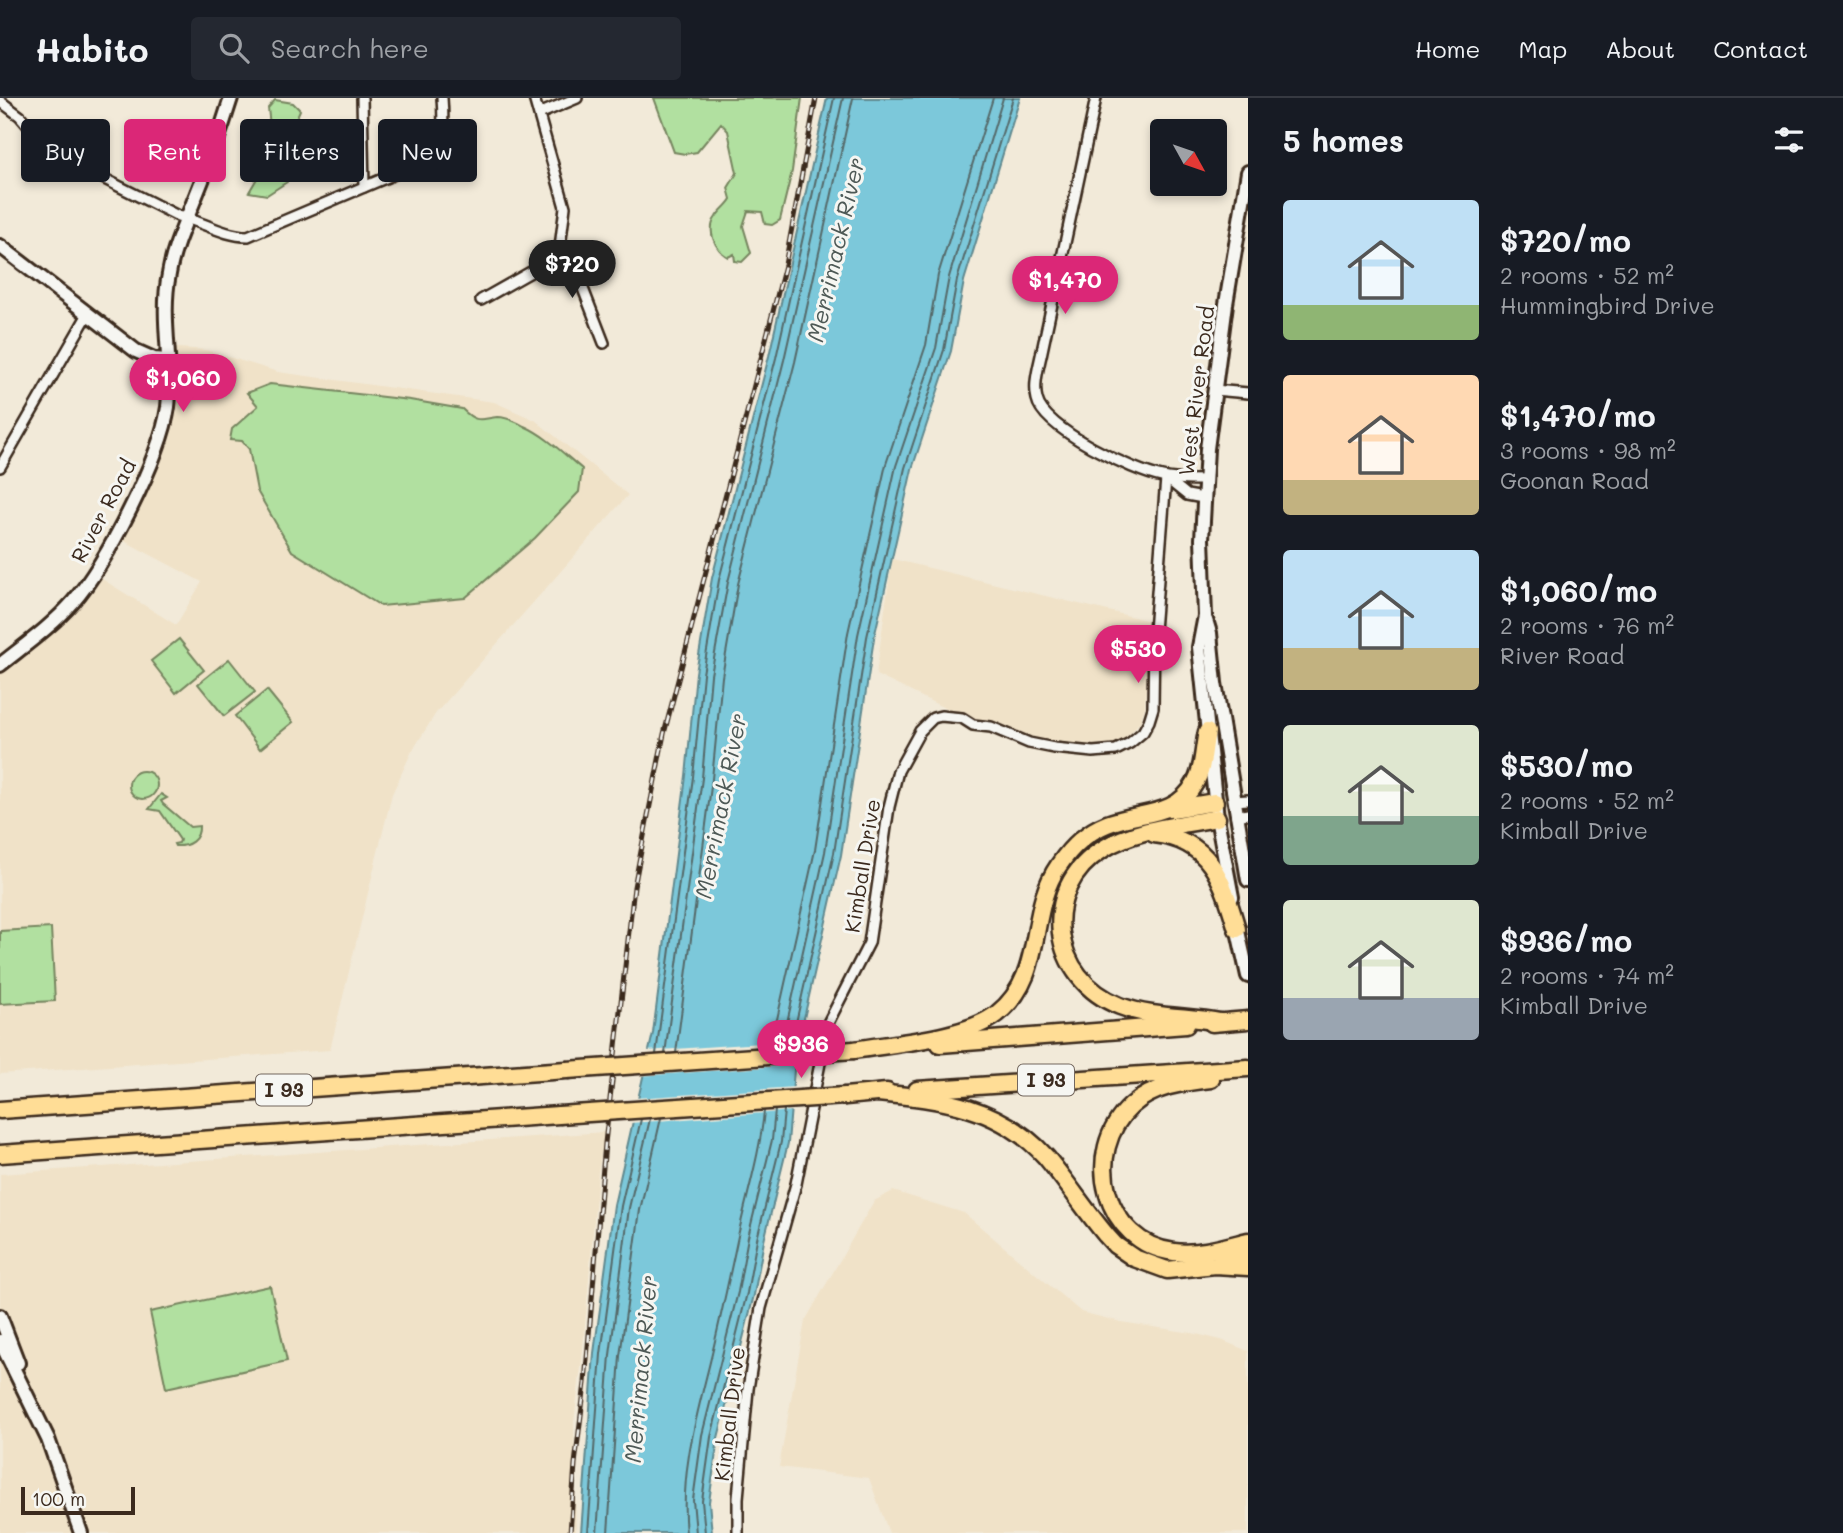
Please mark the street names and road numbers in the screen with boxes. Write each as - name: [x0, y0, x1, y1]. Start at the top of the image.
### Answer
- street label: West River Road: [1172, 304, 1219, 477]
- street label: River Road: [64, 454, 141, 567]
- street label: Kimball Drive: [838, 797, 885, 935]
- road number: I 93: [1018, 1064, 1074, 1096]
- road number: I 93: [256, 1074, 312, 1106]
- street label: Kimball Drive: [707, 1345, 750, 1483]

